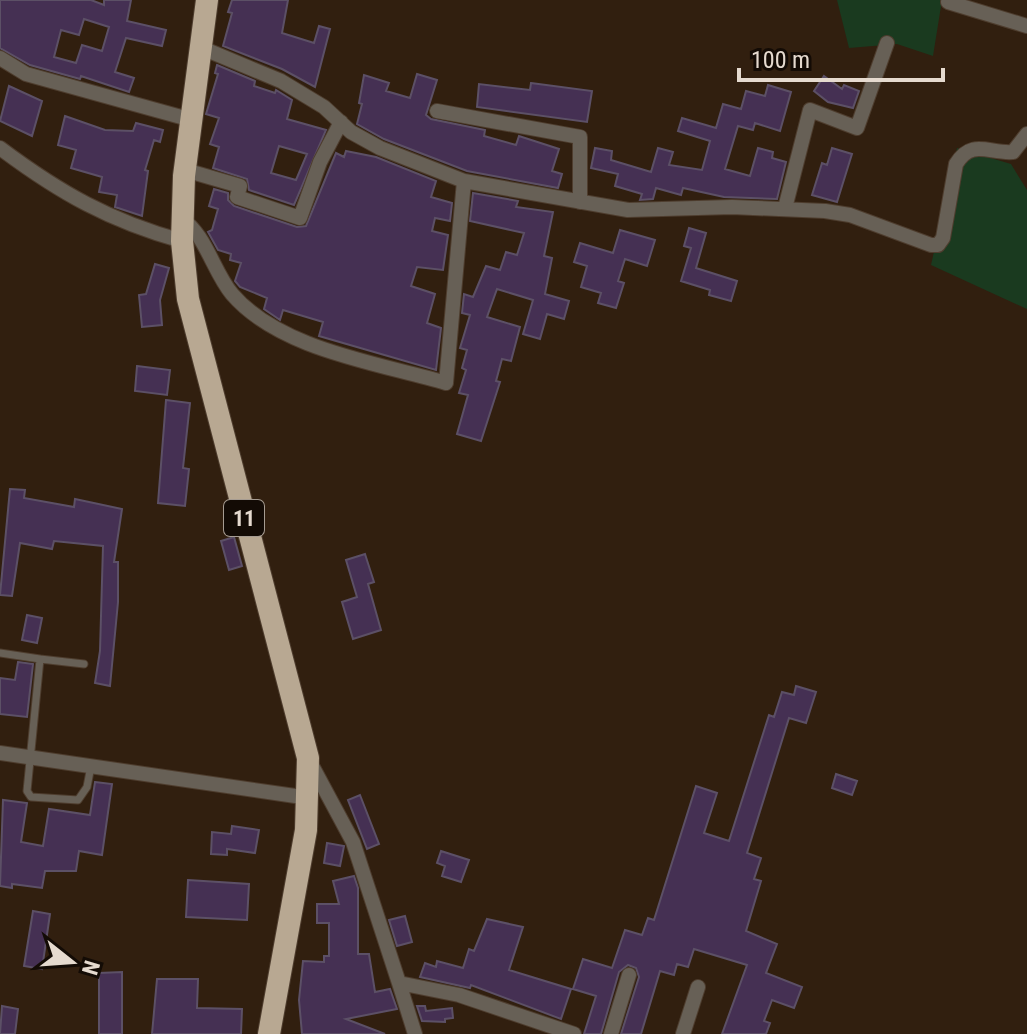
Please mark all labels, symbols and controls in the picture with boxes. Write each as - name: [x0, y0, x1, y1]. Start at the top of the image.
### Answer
- scale bar: [739, 32, 943, 82]
- text: 100 m: [751, 46, 810, 74]
- road number: 11: [224, 500, 264, 536]
- north arrow: [32, 922, 112, 1002]
- text: N: [77, 958, 105, 978]

